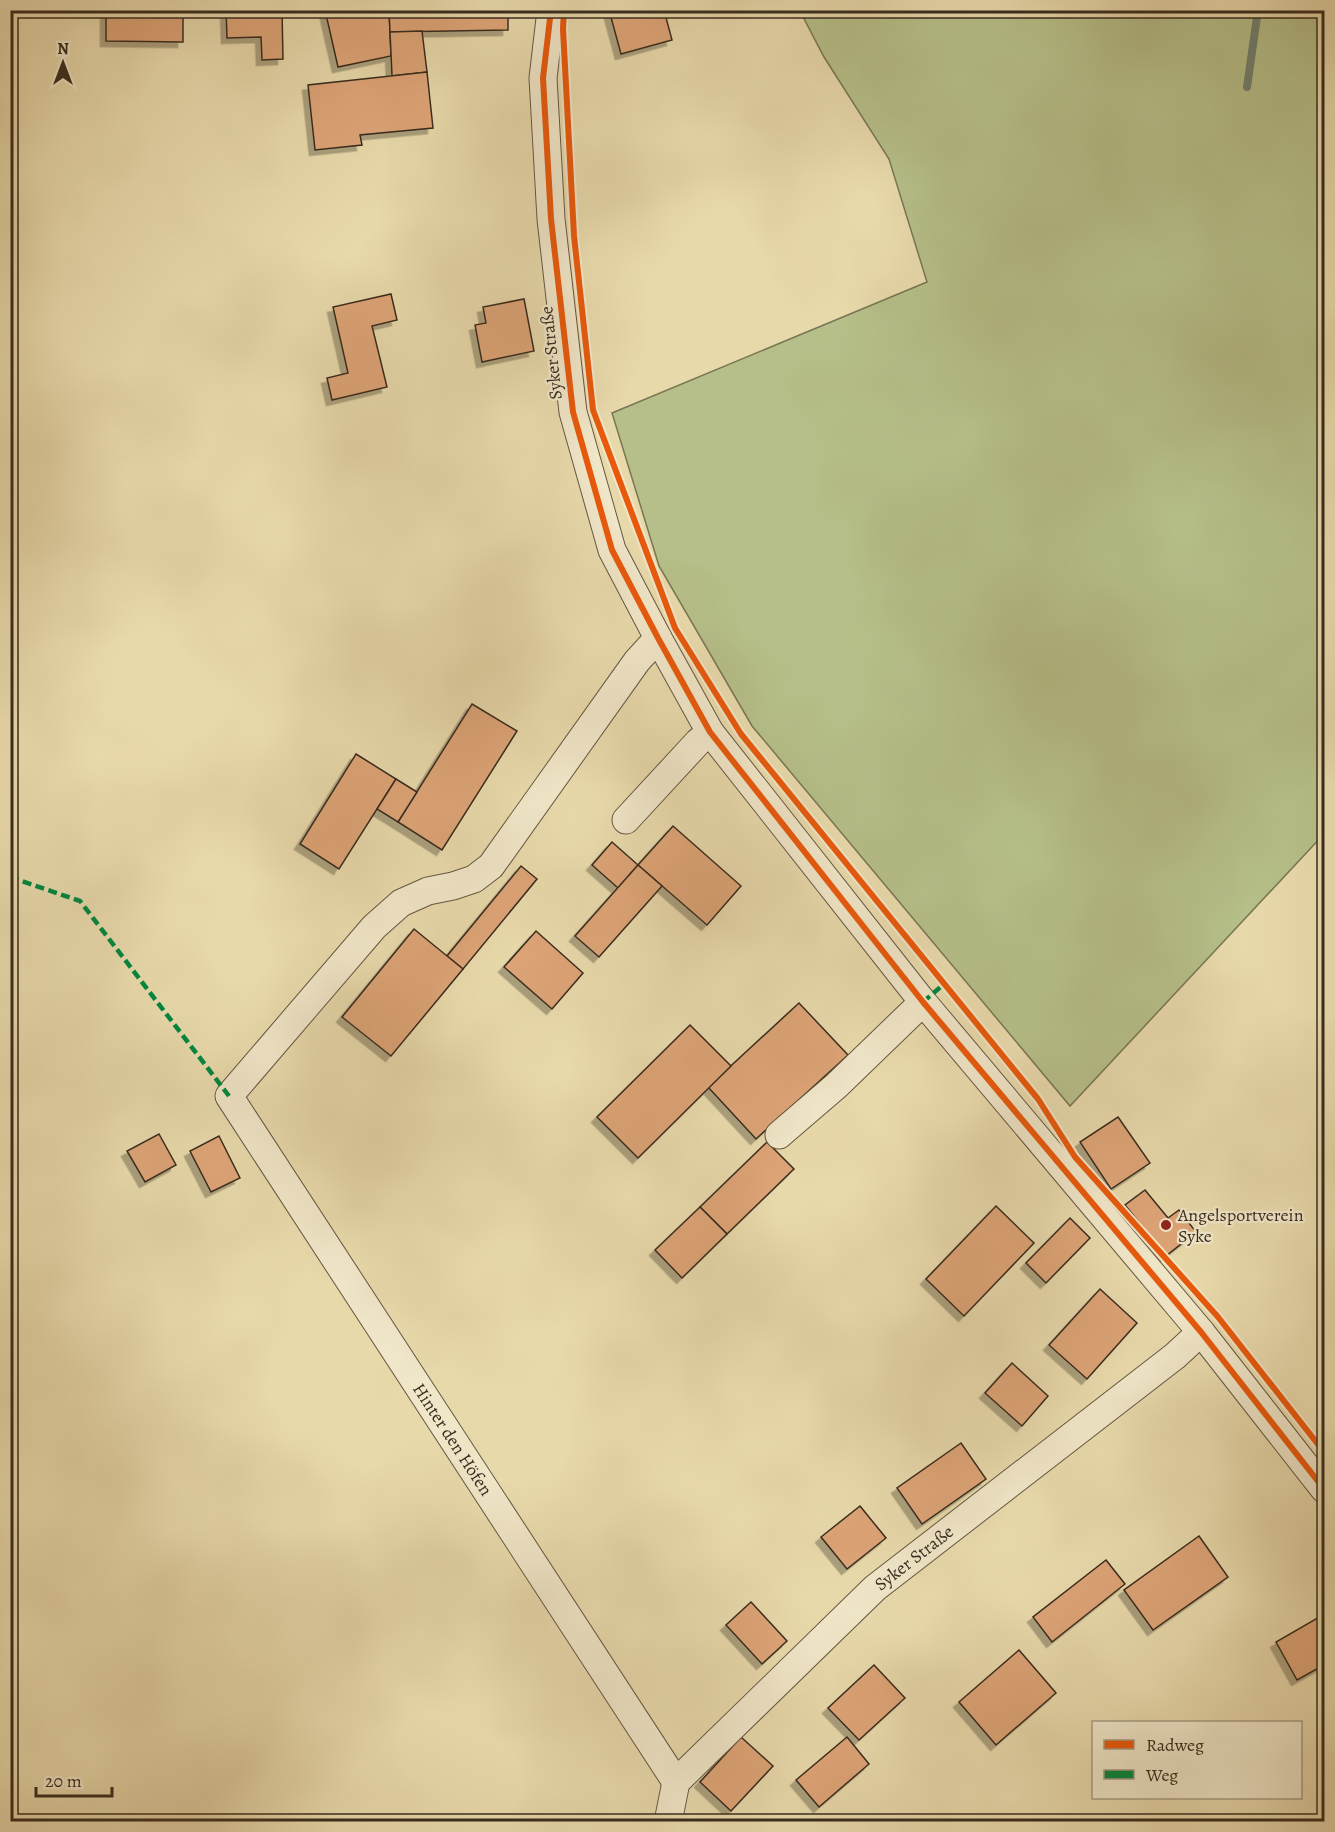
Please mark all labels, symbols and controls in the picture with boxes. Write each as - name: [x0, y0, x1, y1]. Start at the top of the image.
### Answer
- north arrow: [33, 33, 93, 93]
- text: N: [57, 38, 69, 60]
- street label: Syker Straße: [534, 305, 568, 401]
- place label: Angelsportverein Syke: [1177, 1203, 1304, 1248]
- marker: Angelsportverein Syke: [1159, 1218, 1173, 1232]
- street label: Hinter den Höfen: [407, 1378, 498, 1500]
- street label: Syker Straße: [870, 1520, 958, 1596]
- legend: [1092, 1721, 1302, 1799]
- text: Radweg: [1146, 1733, 1204, 1757]
- scale bar: [36, 1760, 112, 1798]
- text: Weg: [1145, 1763, 1178, 1787]
- text: 20 m: [45, 1769, 82, 1793]

